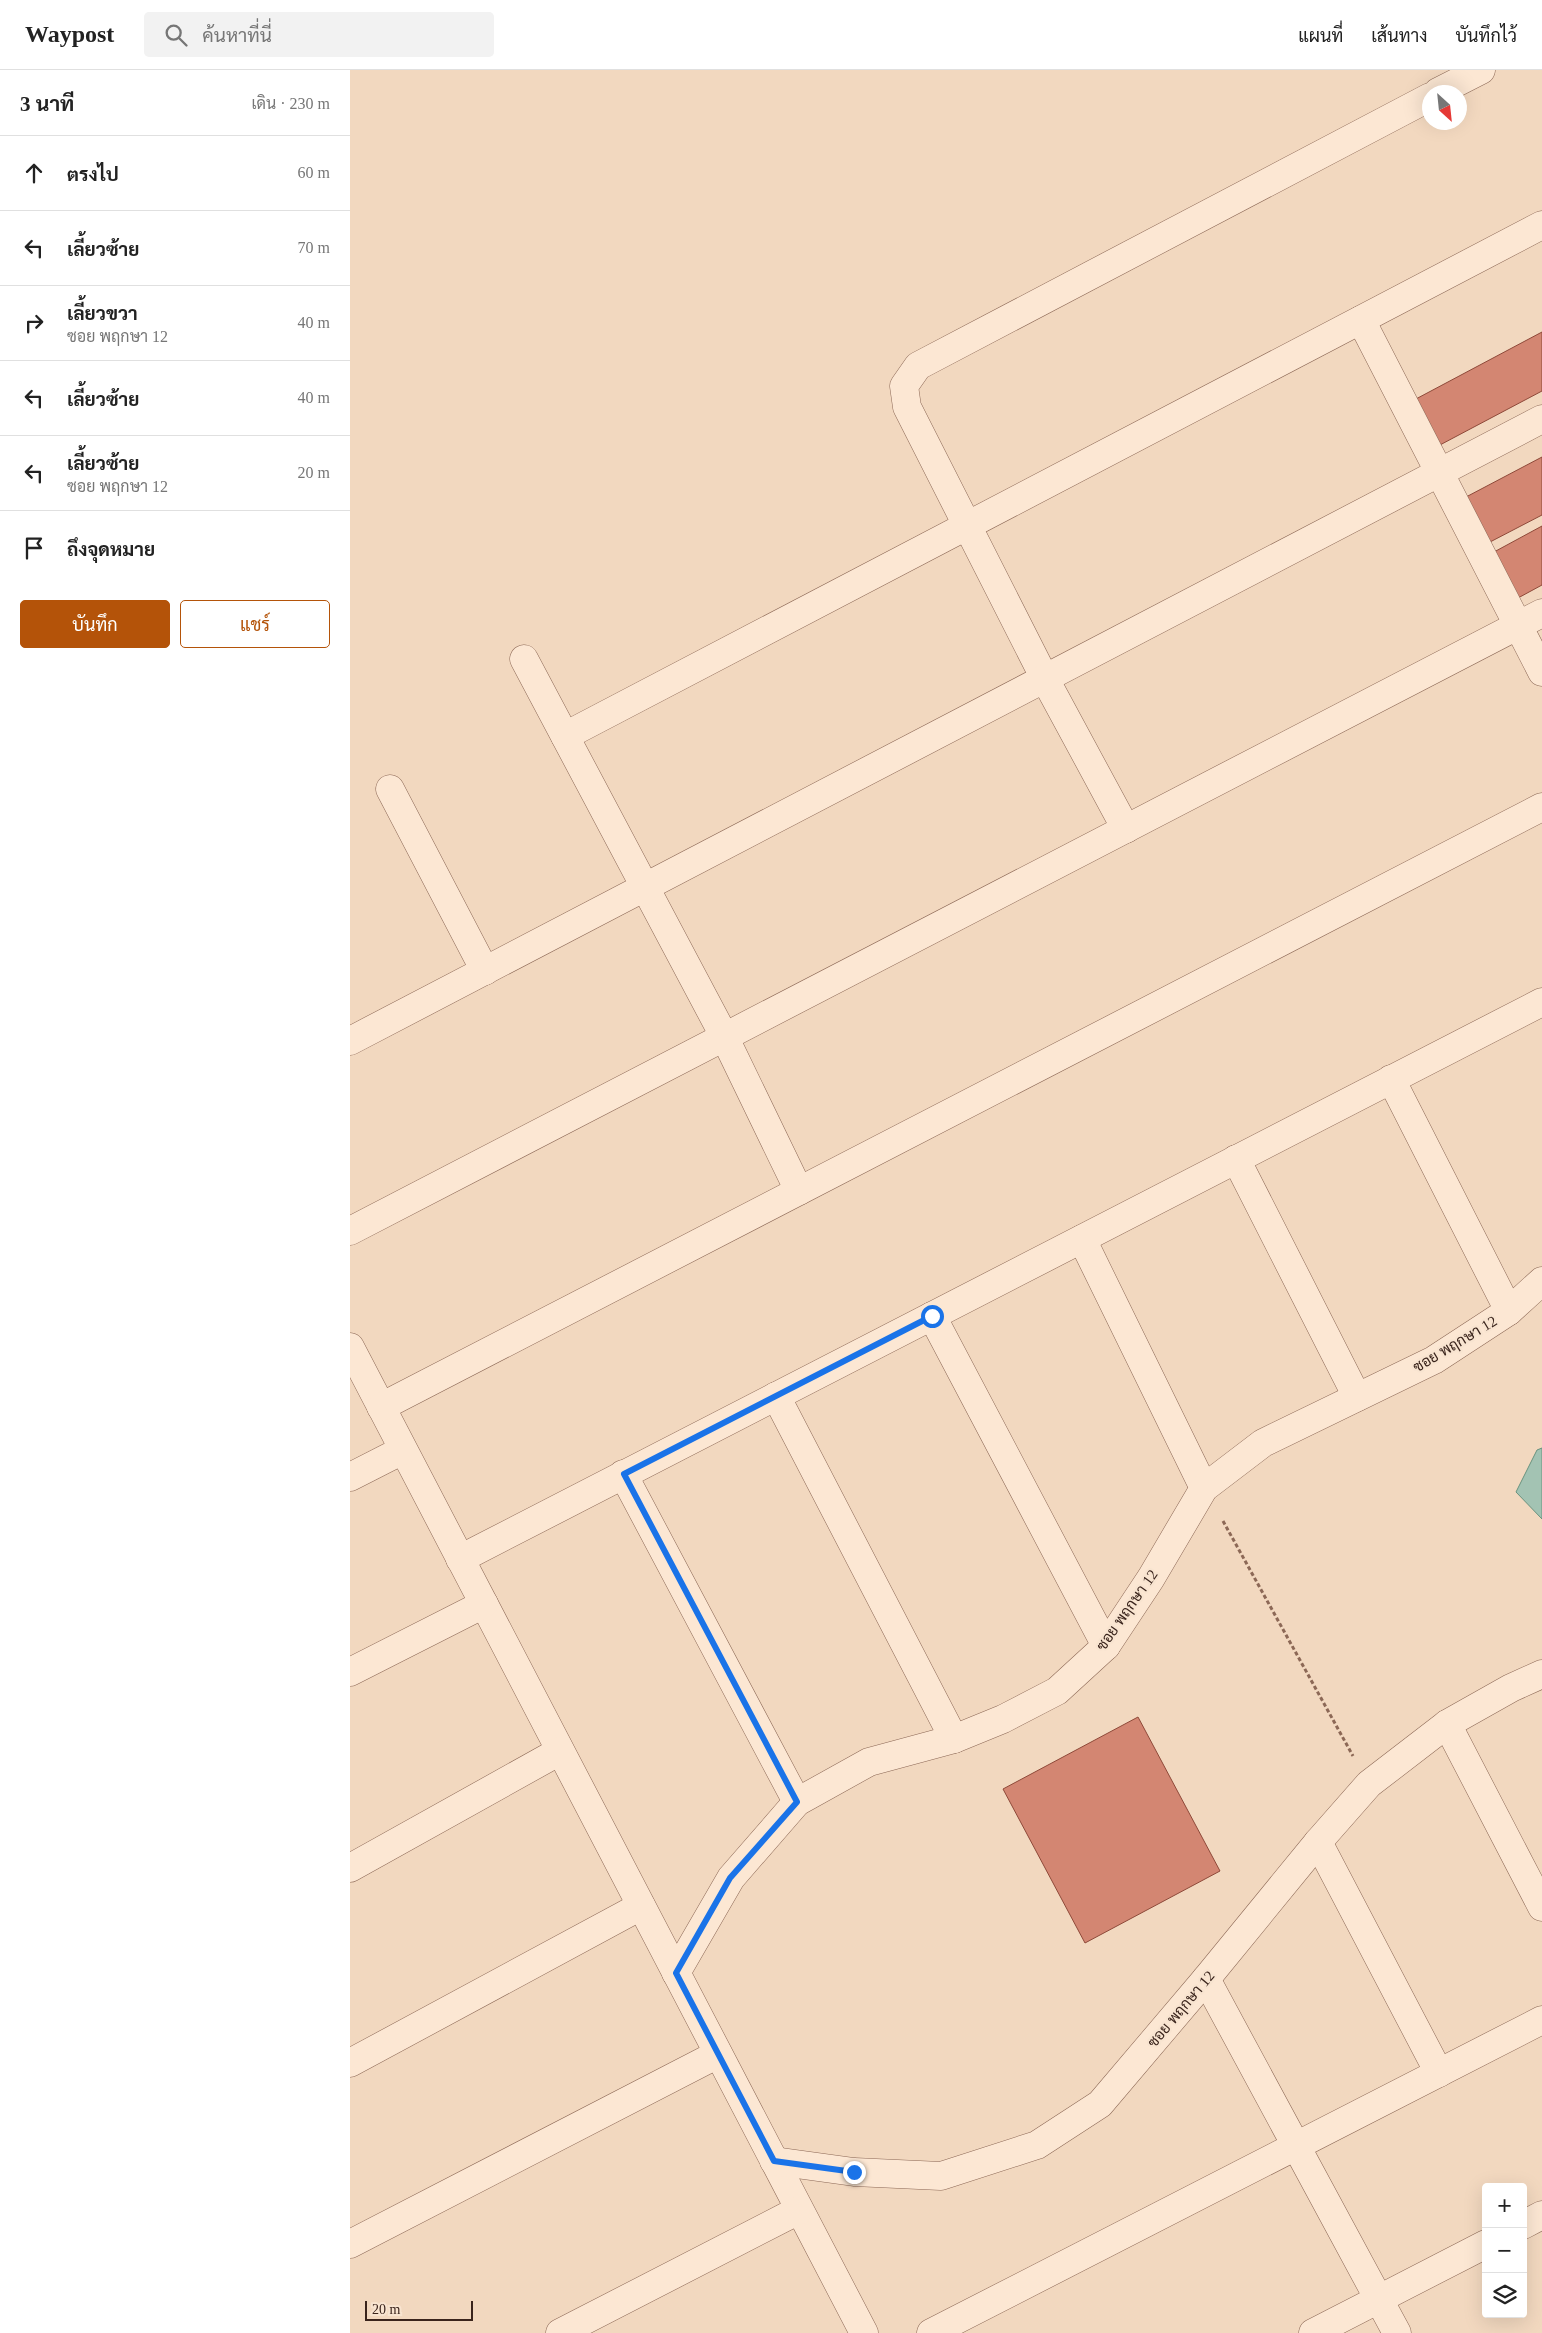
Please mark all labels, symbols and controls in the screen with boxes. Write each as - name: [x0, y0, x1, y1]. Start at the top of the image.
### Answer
- search box: [144, 12, 494, 57]
- text: Waypost: [25, 21, 114, 47]
- icon: search: [162, 21, 190, 49]
- text: ค้นหาที่นี่: [202, 25, 272, 46]
- text: แผนที่: [1298, 26, 1343, 46]
- text: เส้นทาง: [1371, 26, 1427, 46]
- text: บันทึกไว้: [1455, 26, 1517, 46]
- north arrow: [1422, 85, 1467, 130]
- text: 3 นาที: [20, 92, 74, 116]
- text: เดิน · 230 m: [252, 95, 330, 112]
- icon: ahead: [20, 159, 48, 187]
- text: ตรงไป: [67, 164, 119, 185]
- text: 60 m: [298, 164, 330, 181]
- icon: left: [20, 234, 48, 262]
- text: เลี้ยวซ้าย: [67, 239, 139, 260]
- text: 70 m: [298, 239, 330, 256]
- text: เลี้ยวขวา: [67, 303, 138, 324]
- icon: right: [20, 309, 48, 337]
- text: 40 m: [298, 314, 330, 331]
- text: ซอย พฤกษา 12: [67, 328, 168, 345]
- icon: left: [20, 384, 48, 412]
- text: เลี้ยวซ้าย: [67, 389, 139, 410]
- text: 40 m: [298, 389, 330, 406]
- text: เลี้ยวซ้าย: [67, 453, 139, 474]
- icon: left: [20, 459, 48, 487]
- text: 20 m: [298, 464, 330, 481]
- text: ซอย พฤกษา 12: [67, 478, 168, 495]
- icon: arrive: [20, 534, 48, 562]
- text: ถึงจุดหมาย: [67, 539, 155, 560]
- button: บันทึก: [20, 600, 170, 648]
- button: แชร์: [180, 600, 330, 648]
- route start: [921, 1305, 944, 1328]
- street label: ซอย พฤกษา 12: [1410, 1313, 1500, 1376]
- street label: ซอย พฤกษา 12: [1093, 1567, 1162, 1654]
- street label: ซอย พฤกษา 12: [1144, 1968, 1218, 2051]
- route end: [843, 2161, 866, 2184]
- map controls: [1482, 2183, 1527, 2318]
- button: +: [1482, 2183, 1527, 2228]
- button: −: [1482, 2228, 1527, 2273]
- button: layers: [1482, 2273, 1527, 2318]
- scale bar: [365, 2298, 472, 2321]
- text: 20 m: [372, 2302, 400, 2317]

